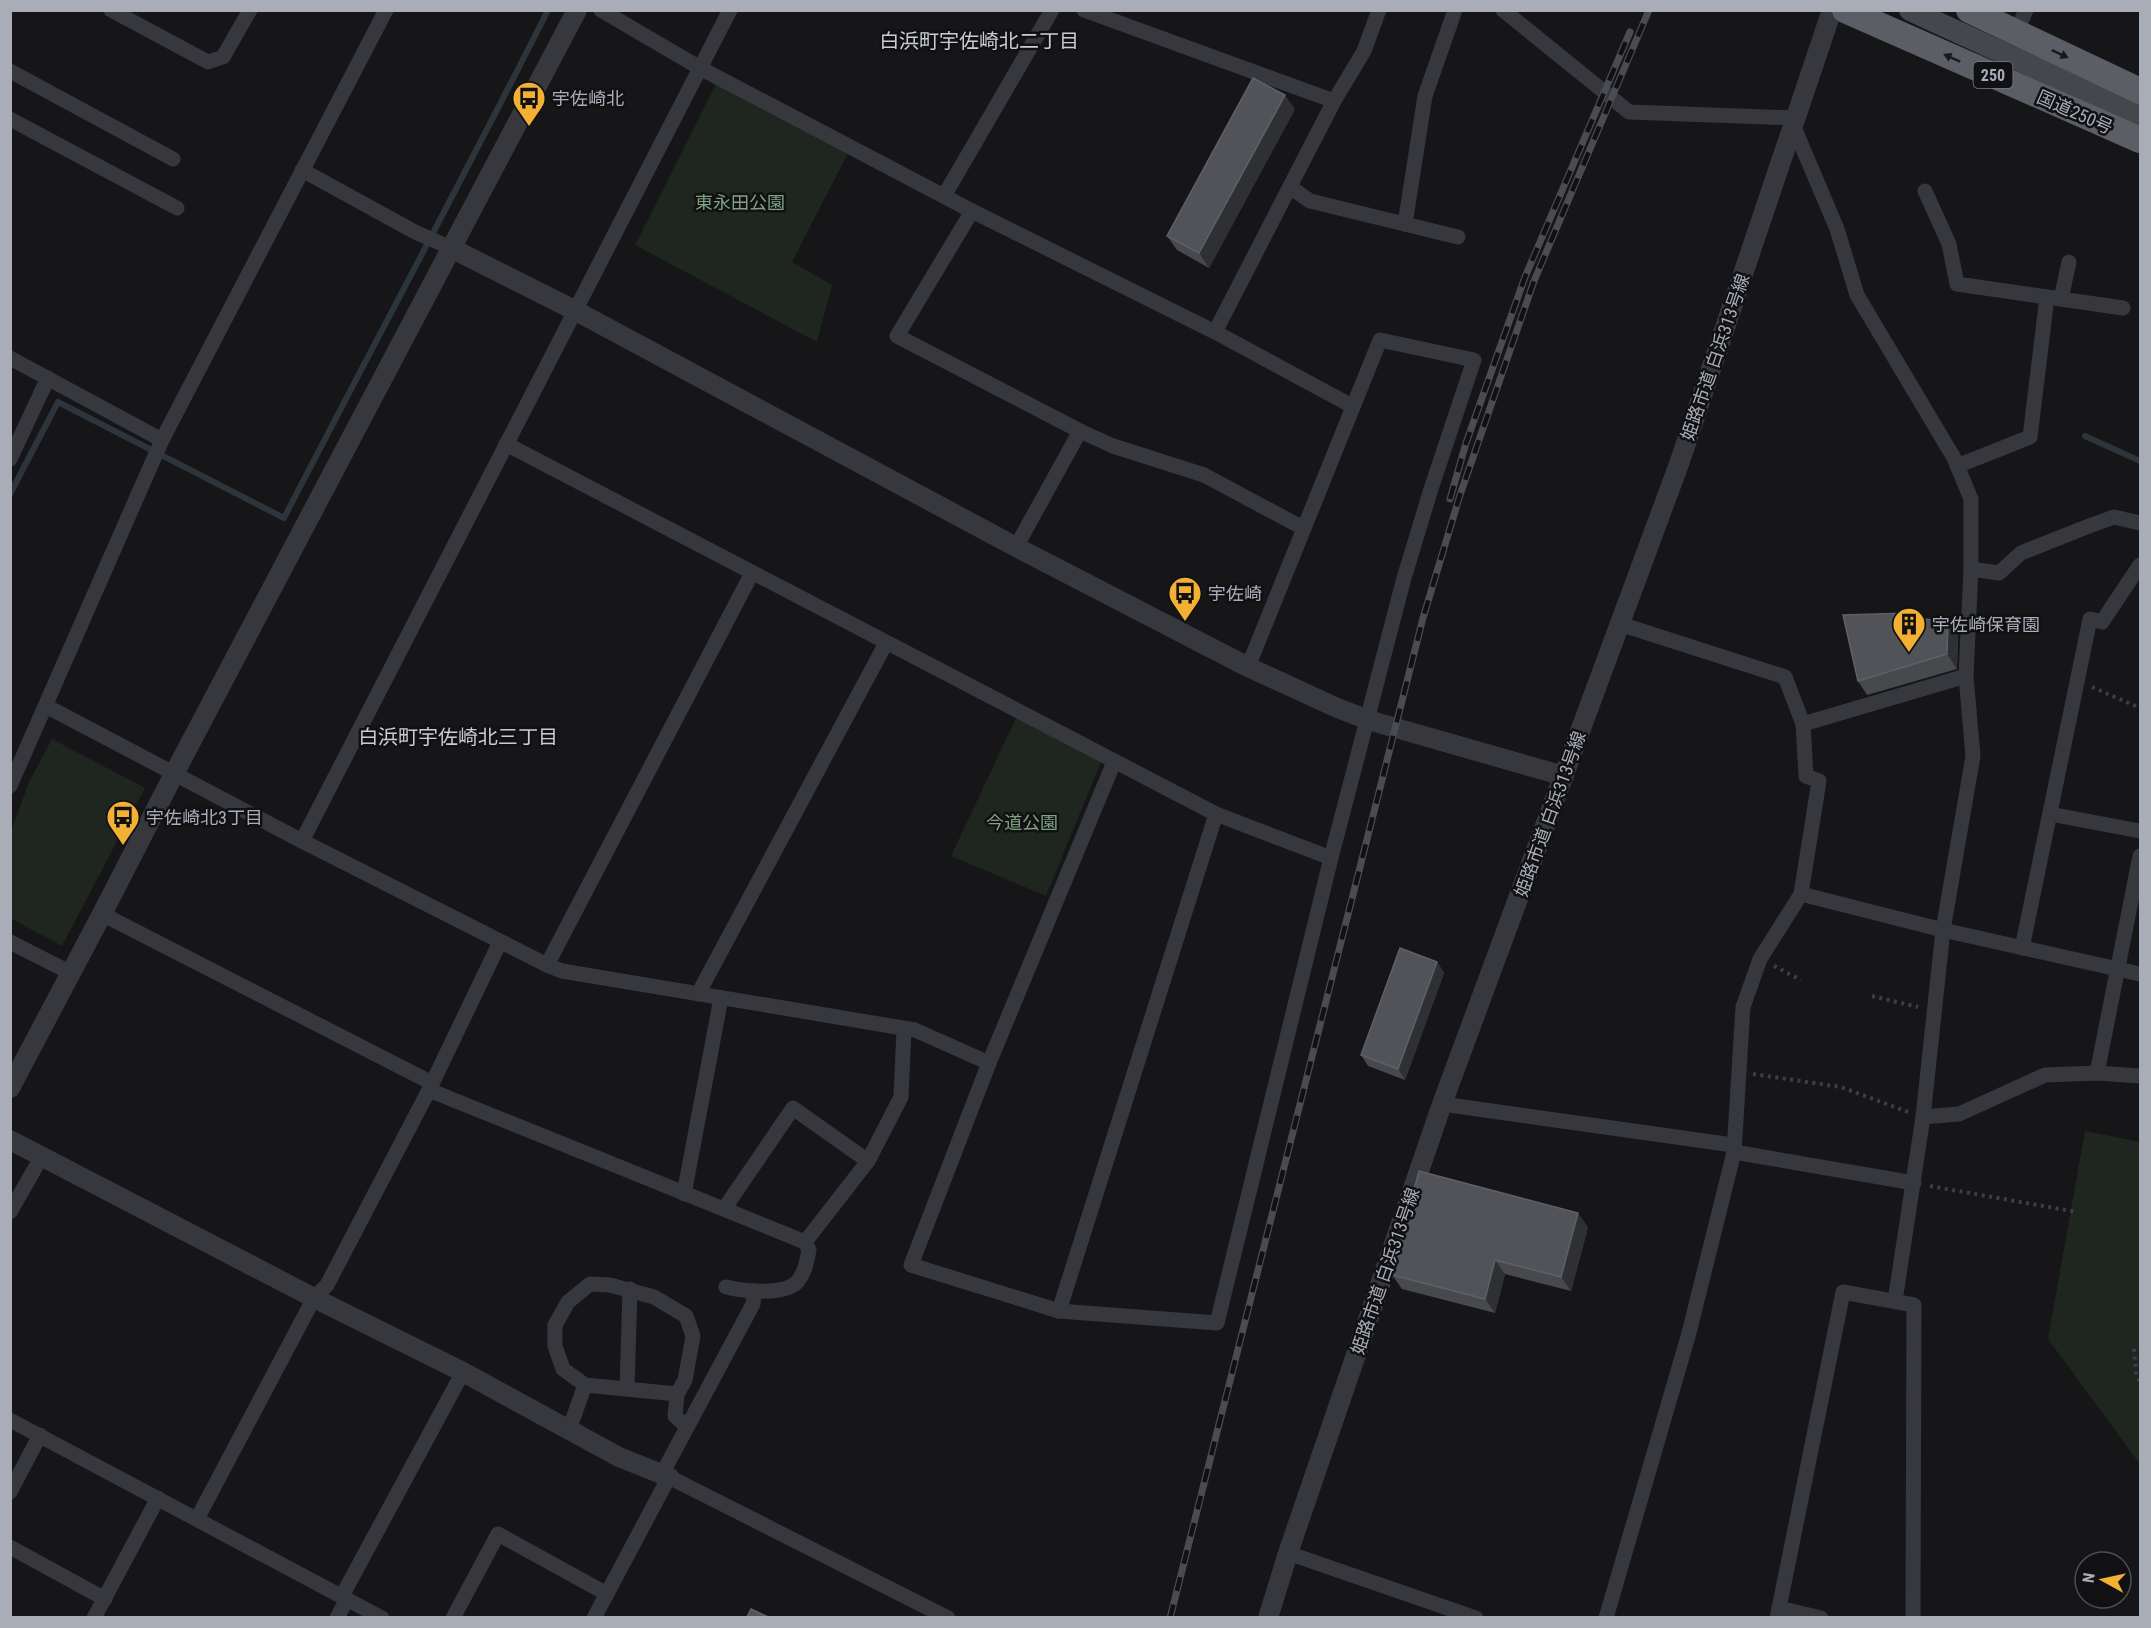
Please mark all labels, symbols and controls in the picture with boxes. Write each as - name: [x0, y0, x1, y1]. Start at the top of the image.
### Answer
- district label: 白浜町宇佐崎北二丁目: [879, 29, 1079, 53]
- one-way arrow: [2052, 49, 2069, 58]
- one-way arrow: [1944, 53, 1961, 62]
- road number: 250: [1974, 62, 2012, 88]
- bus stop icon: 宇佐崎北: [511, 80, 547, 127]
- street label: 国道250号: [2034, 86, 2116, 138]
- place label: 宇佐崎北: [552, 88, 624, 109]
- park label: 東永田公園: [695, 192, 785, 213]
- street label: 姫路市道 白浜313号線: [1677, 271, 1753, 443]
- bus stop icon: 宇佐崎: [1167, 575, 1203, 622]
- place label: 宇佐崎: [1208, 583, 1262, 604]
- building icon: 宇佐崎保育園: [1891, 606, 1927, 653]
- place label: 宇佐崎保育園: [1932, 614, 2040, 635]
- district label: 白浜町宇佐崎北三丁目: [358, 725, 558, 749]
- street label: 姫路市道 白浜313号線: [1510, 728, 1590, 900]
- bus stop icon: 宇佐崎北3丁目: [105, 799, 141, 846]
- place label: 宇佐崎北3丁目: [146, 807, 263, 828]
- park label: 今道公園: [986, 812, 1058, 833]
- street label: 姫路市道 白浜313号線: [1347, 1185, 1423, 1357]
- north arrow: [2073, 1550, 2133, 1610]
- text: N: [2079, 1572, 2099, 1584]

